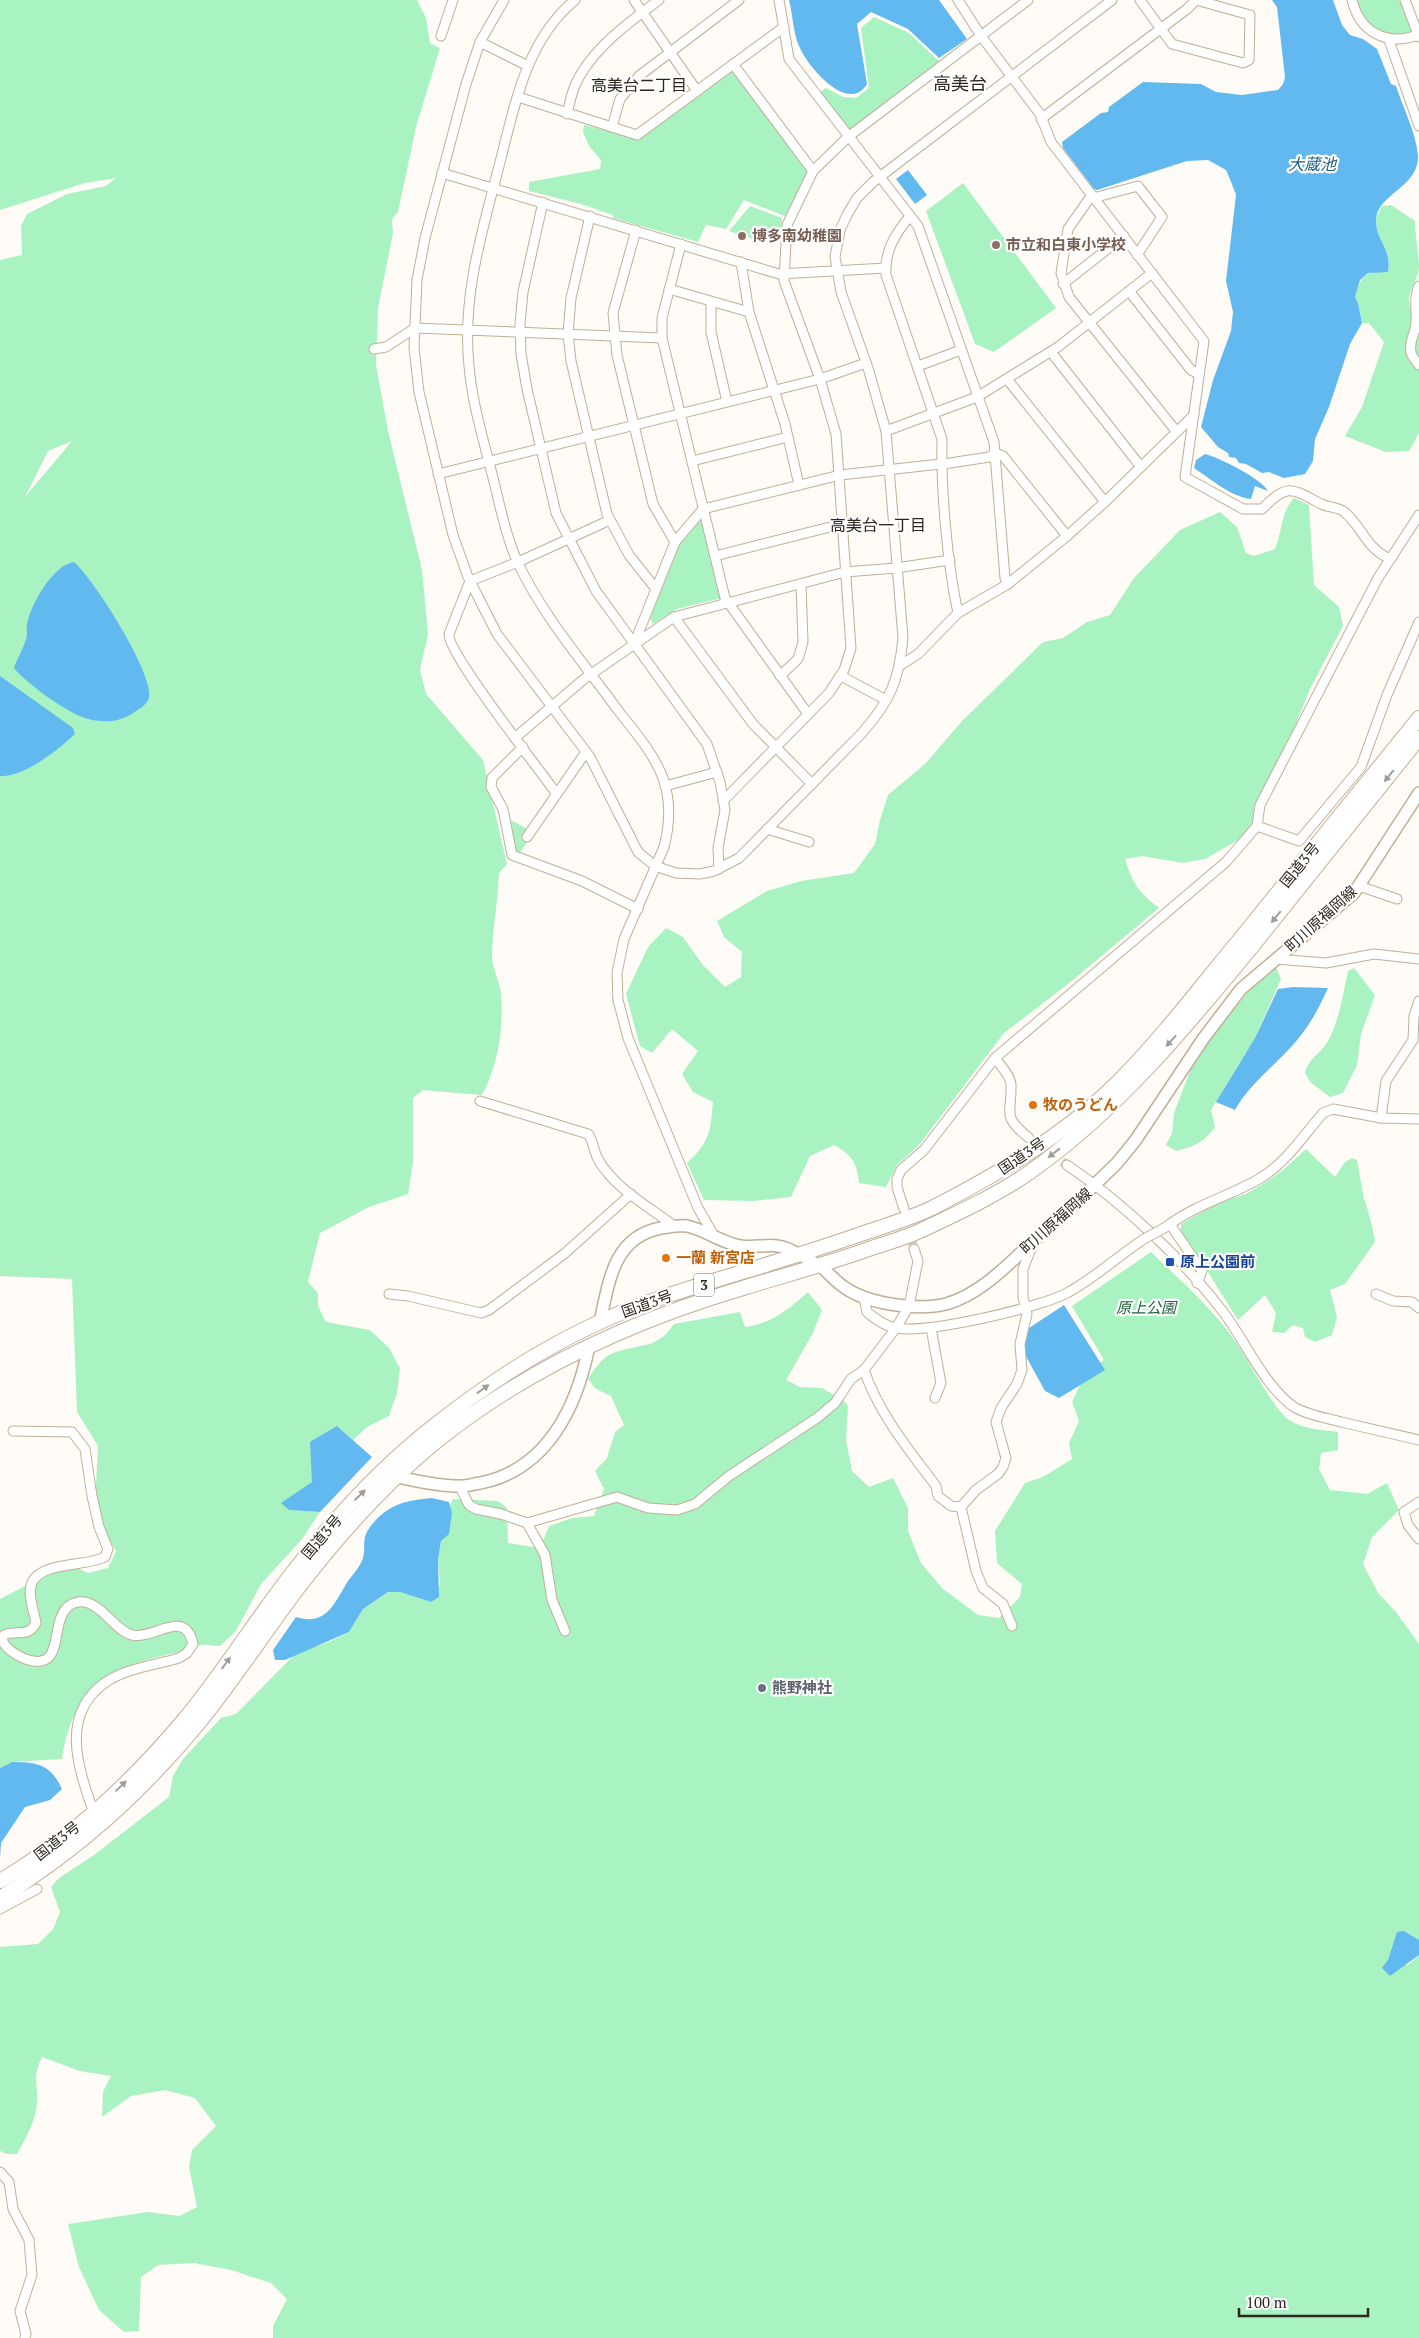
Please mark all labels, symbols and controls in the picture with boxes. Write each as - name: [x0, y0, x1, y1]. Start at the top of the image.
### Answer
- district label: 高美台: [933, 71, 987, 95]
- district label: 高美台二丁目: [591, 74, 687, 96]
- water label: 大蔵池: [1288, 153, 1338, 175]
- place label: 博多南幼稚園: [752, 225, 842, 245]
- marker: 博多南幼稚園: [736, 230, 748, 242]
- place label: 市立和白東小学校: [1006, 234, 1126, 254]
- marker: 市立和白東小学校: [990, 239, 1002, 251]
- district label: 高美台一丁目: [830, 514, 926, 536]
- one-way arrow: [1383, 769, 1394, 782]
- street label: 国道3号: [1275, 837, 1324, 891]
- street label: 町川原福岡線: [1280, 881, 1360, 956]
- one-way arrow: [1271, 910, 1282, 923]
- one-way arrow: [1165, 1034, 1177, 1046]
- place label: 牧のうどん: [1043, 1094, 1118, 1114]
- marker: 牧のうどん: [1027, 1099, 1039, 1111]
- street label: 国道3号: [994, 1132, 1049, 1178]
- one-way arrow: [1047, 1148, 1061, 1158]
- street label: 町川原福岡線: [1015, 1183, 1095, 1258]
- place label: 一蘭 新宮店: [676, 1247, 755, 1267]
- place label: 原上公園前: [1180, 1251, 1255, 1271]
- marker: 一蘭 新宮店: [660, 1252, 672, 1264]
- marker: 原上公園前: [1164, 1256, 1176, 1268]
- road number: 3: [694, 1274, 714, 1296]
- street label: 国道3号: [618, 1285, 675, 1322]
- park label: 原上公園: [1116, 1297, 1178, 1317]
- one-way arrow: [476, 1384, 490, 1394]
- one-way arrow: [353, 1489, 365, 1501]
- street label: 国道3号: [297, 1510, 346, 1563]
- one-way arrow: [221, 1656, 231, 1670]
- place label: 熊野神社: [772, 1677, 832, 1697]
- marker: 熊野神社: [756, 1682, 768, 1694]
- one-way arrow: [114, 1780, 126, 1792]
- street label: 国道3号: [29, 1816, 83, 1864]
- scale bar: [1239, 2286, 1368, 2318]
- text: 100 m: [1246, 2292, 1287, 2312]

